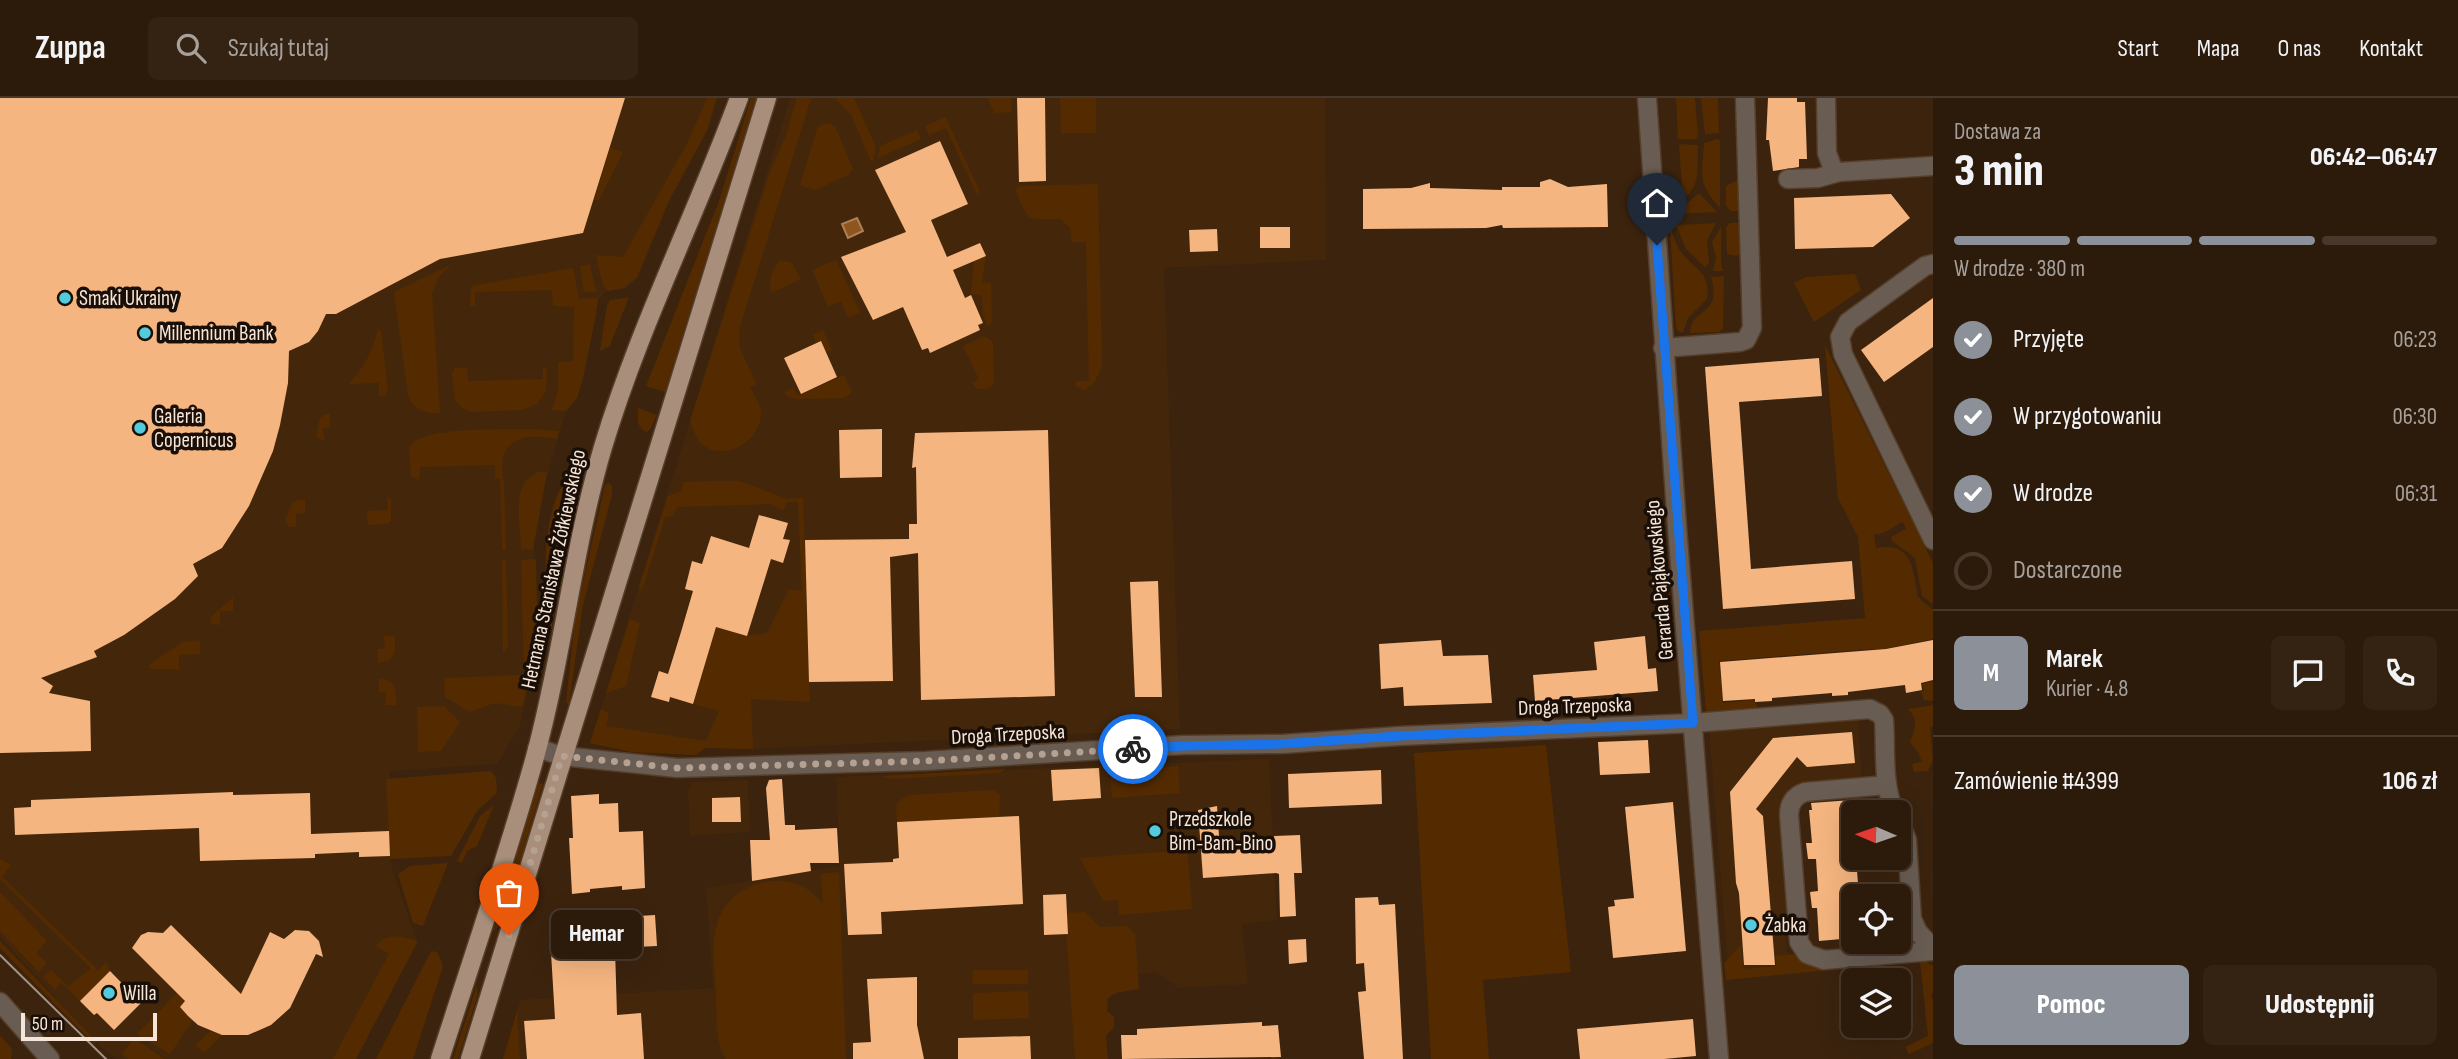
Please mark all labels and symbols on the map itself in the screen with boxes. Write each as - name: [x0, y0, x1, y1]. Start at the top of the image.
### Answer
- pin: [1627, 173, 1687, 245]
- place label: Smaki Ukrainy: [79, 286, 178, 311]
- marker: Smaki Ukrainy: [57, 290, 73, 306]
- place label: Millennium Bank: [159, 321, 274, 346]
- marker: Millennium Bank: [137, 325, 153, 341]
- place label: Galeria Copernicus: [154, 404, 234, 453]
- marker: Galeria Copernicus: [132, 420, 148, 436]
- street label: Hetmana Stanisława Żółkiewskiego: [516, 447, 591, 691]
- street label: Gerarda Pająkowskiego: [1640, 499, 1679, 661]
- street label: Droga Trzeposka: [1518, 692, 1632, 721]
- courier: [1098, 714, 1168, 784]
- street label: Droga Trzeposka: [950, 719, 1066, 750]
- north arrow: [1841, 800, 1911, 870]
- place label: Przedszkole Bim-Bam-Bino: [1169, 807, 1273, 856]
- marker: Przedszkole Bim-Bam-Bino: [1147, 823, 1163, 839]
- pin: [479, 863, 539, 935]
- callout: Hemar: [551, 910, 642, 960]
- place label: Żabka: [1765, 913, 1806, 938]
- marker: Żabka: [1743, 917, 1759, 933]
- place label: Willa: [123, 981, 156, 1006]
- marker: Willa: [101, 985, 117, 1001]
- scale bar: [21, 1010, 158, 1042]

